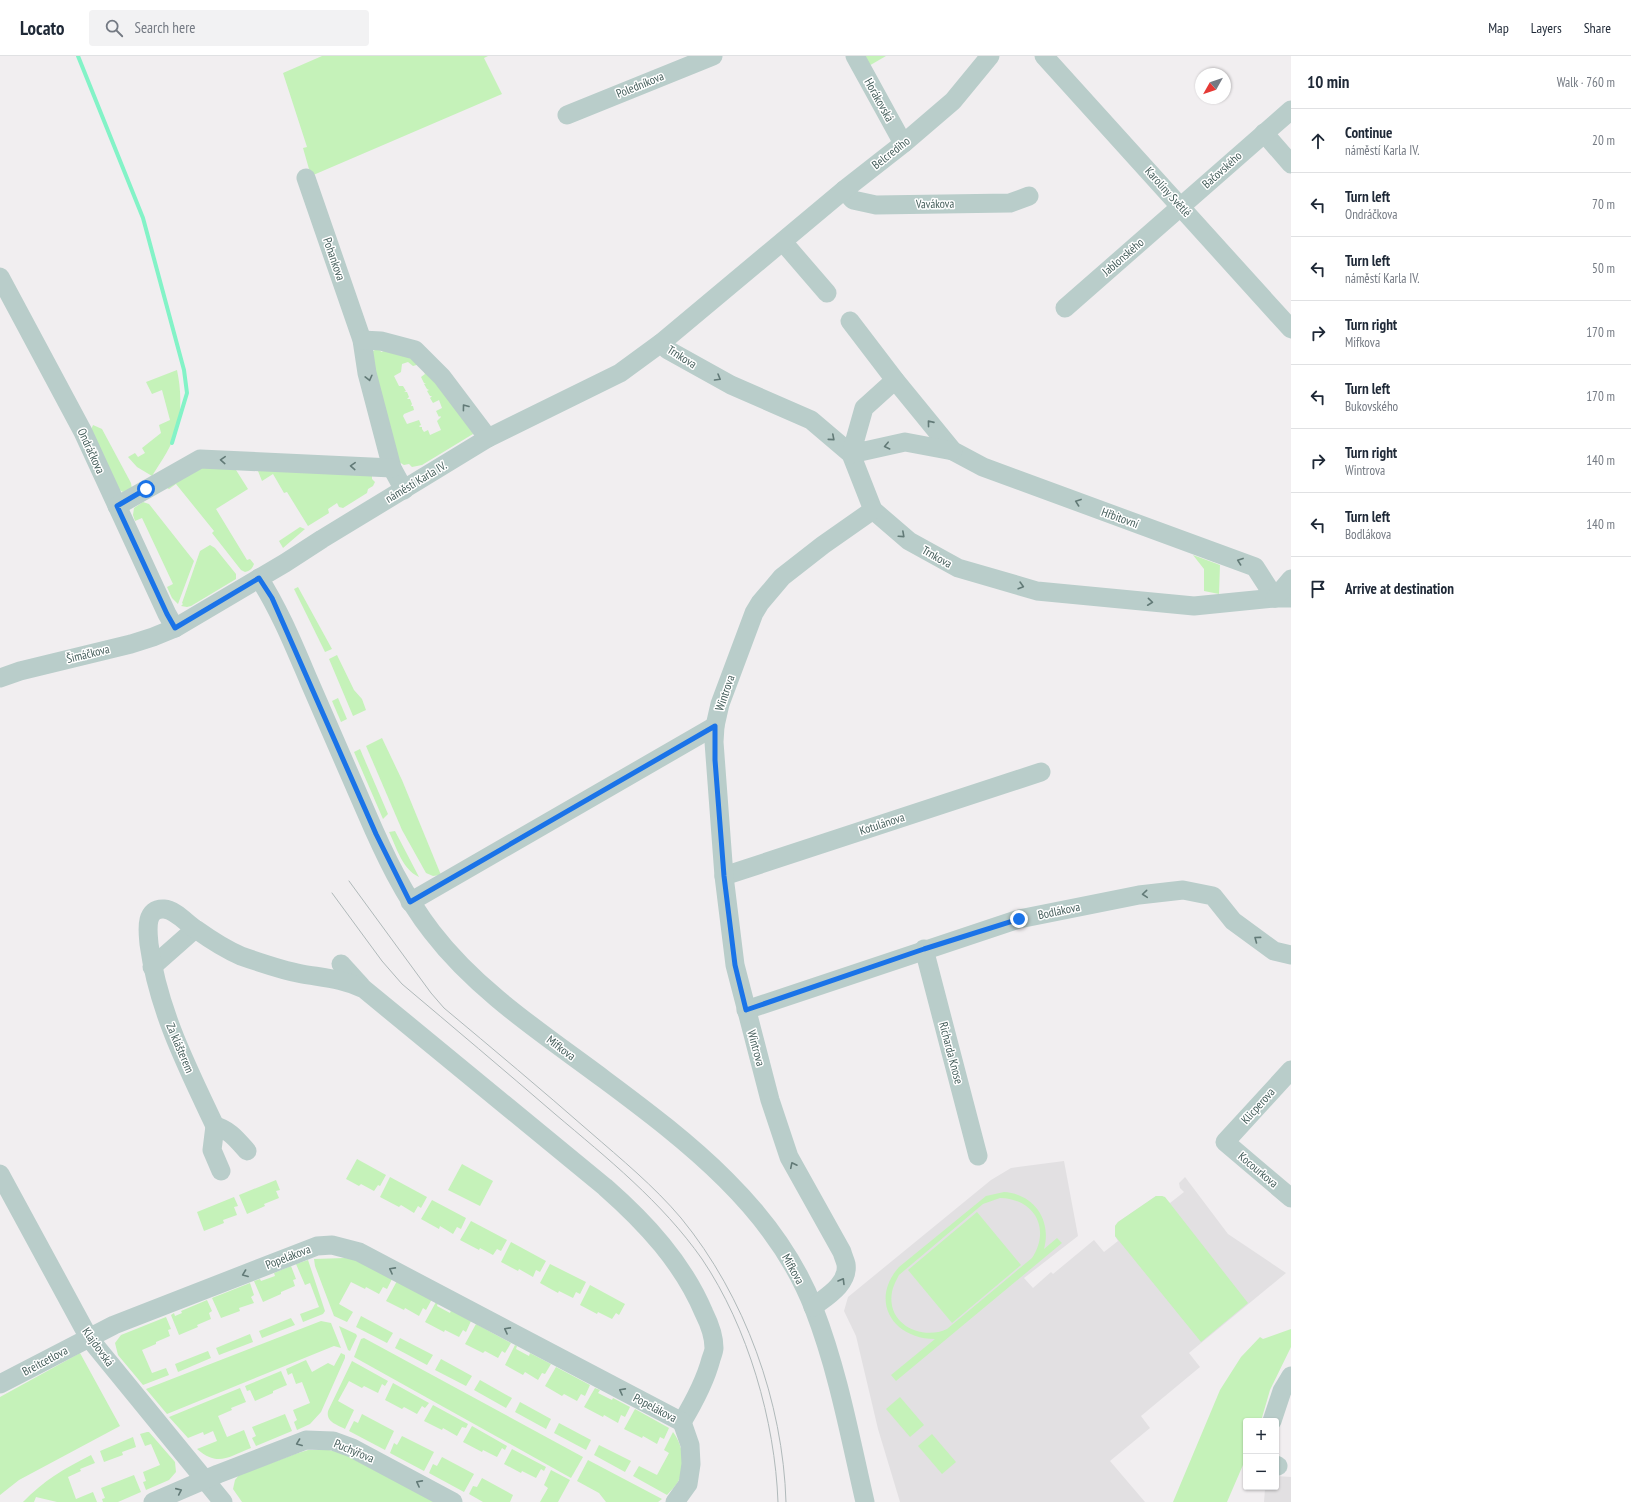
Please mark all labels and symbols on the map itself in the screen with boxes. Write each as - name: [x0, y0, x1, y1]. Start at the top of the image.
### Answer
- street label: Poledníkova: [614, 68, 666, 101]
- north arrow: [1195, 68, 1231, 104]
- street label: Horákovská: [861, 75, 898, 124]
- street label: Belcrediho: [869, 133, 913, 172]
- street label: Bačovského: [1199, 148, 1245, 191]
- street label: Karolíny Světlé: [1142, 164, 1195, 220]
- street label: Vavákova: [915, 196, 955, 211]
- street label: Pohankova: [320, 235, 349, 283]
- street label: Jablonského: [1098, 235, 1147, 279]
- street label: Trnkova: [665, 342, 700, 372]
- one-way arrow: [714, 374, 721, 381]
- one-way arrow: [364, 375, 372, 382]
- one-way arrow: [463, 404, 470, 411]
- one-way arrow: [927, 421, 934, 428]
- street label: Ondráčkova: [74, 426, 109, 476]
- one-way arrow: [828, 433, 835, 440]
- one-way arrow: [884, 442, 890, 450]
- one-way arrow: [220, 455, 226, 464]
- street label: náměstí Karla IV.: [382, 457, 449, 506]
- one-way arrow: [350, 462, 356, 470]
- route start: [137, 480, 155, 498]
- one-way arrow: [1075, 499, 1082, 507]
- street label: Hřbitovní: [1100, 504, 1141, 531]
- one-way arrow: [898, 531, 905, 538]
- street label: Trnkova: [920, 542, 955, 571]
- one-way arrow: [1236, 558, 1243, 566]
- one-way arrow: [1017, 581, 1024, 590]
- one-way arrow: [1147, 597, 1153, 606]
- street label: Šimáčkova: [65, 641, 111, 666]
- street label: Wintrova: [711, 673, 738, 713]
- street label: Kotulánova: [857, 809, 906, 838]
- one-way arrow: [1142, 889, 1148, 898]
- street label: Bodlákova: [1036, 899, 1082, 922]
- route end: [1010, 910, 1028, 928]
- one-way arrow: [1254, 936, 1261, 943]
- street label: Richarda Knose: [936, 1020, 967, 1086]
- street label: Za klášterem: [163, 1021, 198, 1075]
- street label: Wintrova: [744, 1028, 769, 1068]
- street label: Mifkova: [544, 1032, 579, 1063]
- street label: Klicperova: [1237, 1084, 1278, 1127]
- street label: Kocourkova: [1235, 1149, 1281, 1191]
- one-way arrow: [790, 1162, 798, 1170]
- street label: Popelákova: [263, 1241, 313, 1272]
- street label: Mifkova: [779, 1251, 808, 1287]
- one-way arrow: [389, 1267, 396, 1275]
- one-way arrow: [241, 1269, 249, 1277]
- one-way arrow: [837, 1278, 844, 1285]
- street label: Klajdovská: [79, 1324, 118, 1369]
- one-way arrow: [504, 1328, 511, 1335]
- street label: Breitcetlova: [19, 1342, 70, 1379]
- one-way arrow: [619, 1388, 626, 1396]
- street label: Popelákova: [631, 1390, 680, 1425]
- street label: Puchýřova: [332, 1435, 377, 1466]
- one-way arrow: [296, 1439, 303, 1447]
- one-way arrow: [416, 1481, 423, 1488]
- one-way arrow: [174, 1488, 182, 1496]

